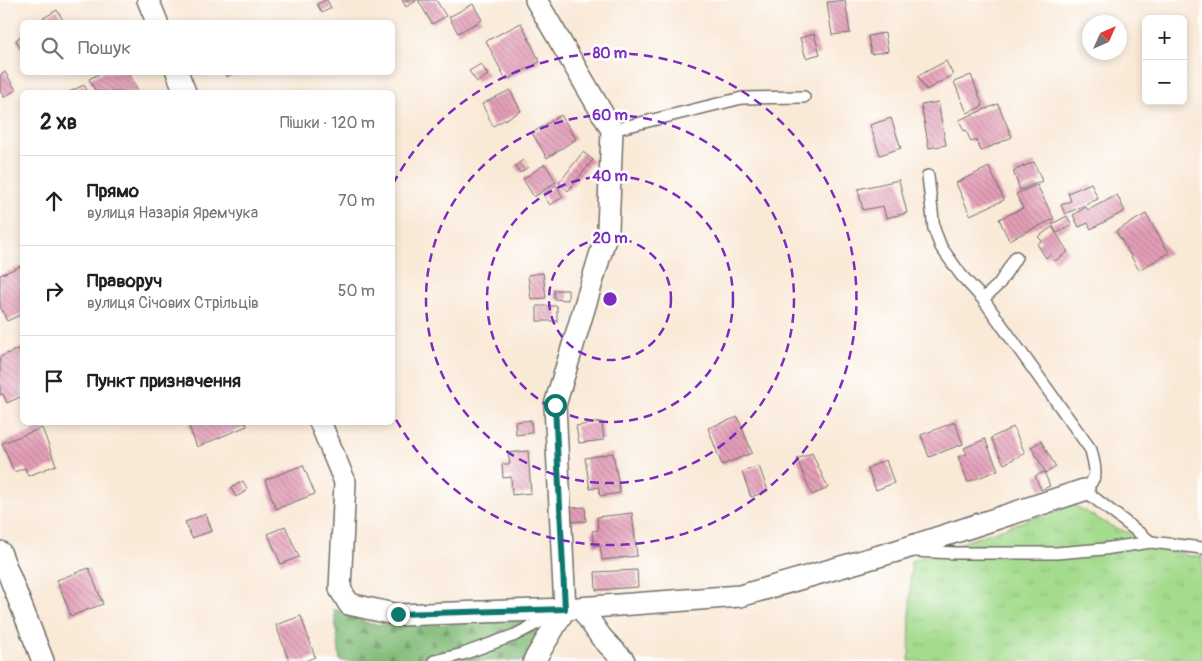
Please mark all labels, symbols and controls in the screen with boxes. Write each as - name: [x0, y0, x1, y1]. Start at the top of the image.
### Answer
- north arrow: [1082, 15, 1127, 60]
- map controls: [1142, 15, 1187, 105]
- button: +: [1142, 15, 1187, 60]
- search box: [20, 20, 395, 75]
- icon: search: [38, 34, 66, 62]
- text: Пошук: [78, 36, 131, 60]
- text: 80 m: [593, 44, 627, 63]
- button: −: [1142, 60, 1187, 105]
- text: 60 m: [592, 106, 628, 125]
- text: 2 хв: [40, 109, 77, 136]
- text: Пішки · 120 m: [280, 113, 375, 133]
- text: 40 m: [592, 167, 628, 186]
- text: Прямо: [87, 179, 139, 203]
- icon: ahead: [40, 187, 68, 215]
- text: 70 m: [338, 191, 375, 211]
- text: вулиця Назарія Яремчука: [87, 203, 258, 223]
- text: 20 m: [592, 229, 628, 248]
- text: Праворуч: [87, 269, 162, 293]
- icon: right: [40, 277, 68, 305]
- text: 50 m: [338, 281, 375, 301]
- centre of rings: [601, 290, 619, 308]
- text: вулиця Січових Стрільців: [87, 293, 259, 313]
- icon: arrive: [40, 367, 68, 395]
- text: Пункт призначення: [87, 369, 241, 393]
- route start: [544, 394, 567, 417]
- route end: [387, 603, 410, 626]

